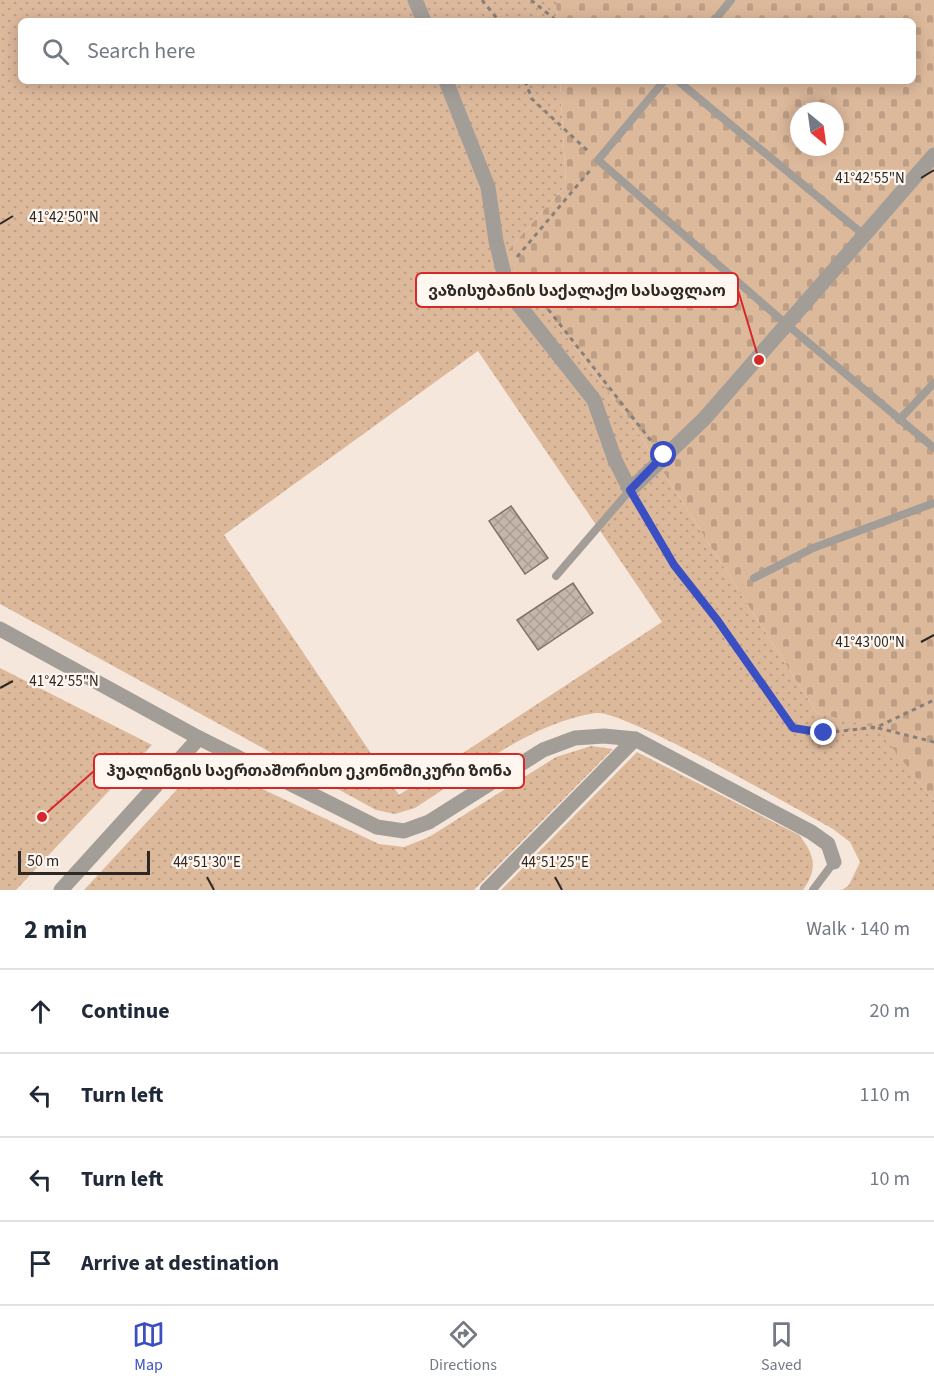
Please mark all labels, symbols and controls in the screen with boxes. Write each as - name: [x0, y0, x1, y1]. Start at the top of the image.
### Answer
- search box: [18, 18, 916, 84]
- icon: search: [39, 35, 72, 68]
- text: Search here: [87, 35, 195, 67]
- north arrow: [790, 102, 844, 156]
- text: 41°42'55"N: [835, 168, 905, 189]
- text: 41°42'50"N: [29, 207, 99, 228]
- callout: ვაზისუბანის საქალაქო სასაფლაო: [416, 273, 738, 307]
- text: ვაზისუბანის საქალაქო სასაფლაო: [428, 280, 726, 302]
- route start: [650, 441, 676, 467]
- text: 41°43'00"N: [835, 632, 905, 653]
- text: 41°42'55"N: [29, 671, 99, 692]
- route end: [810, 719, 836, 745]
- callout: ჰუალინგის საერთაშორისო ეკონომიკური ზონა: [94, 754, 524, 788]
- text: ჰუალინგის საერთაშორისო ეკონომიკური ზონა: [106, 760, 512, 782]
- scale bar: [18, 848, 150, 876]
- text: 50 m: [27, 850, 59, 872]
- text: 44°51'30"E: [173, 852, 241, 873]
- text: 44°51'25"E: [521, 852, 589, 873]
- text: 2 min: [24, 911, 87, 948]
- text: Walk · 140 m: [806, 915, 910, 943]
- icon: ahead: [24, 995, 57, 1028]
- text: Continue: [81, 995, 170, 1027]
- text: 20 m: [870, 997, 910, 1025]
- icon: left: [24, 1079, 57, 1112]
- text: Turn left: [81, 1079, 163, 1111]
- text: 110 m: [860, 1081, 910, 1109]
- icon: left: [24, 1163, 57, 1196]
- text: Turn left: [81, 1163, 163, 1195]
- text: 10 m: [870, 1165, 910, 1193]
- icon: arrive: [24, 1247, 57, 1280]
- text: Arrive at destination: [81, 1247, 279, 1279]
- tab: Map: [132, 1318, 165, 1376]
- tab: Directions: [429, 1318, 497, 1376]
- tab: Saved: [761, 1318, 802, 1376]

